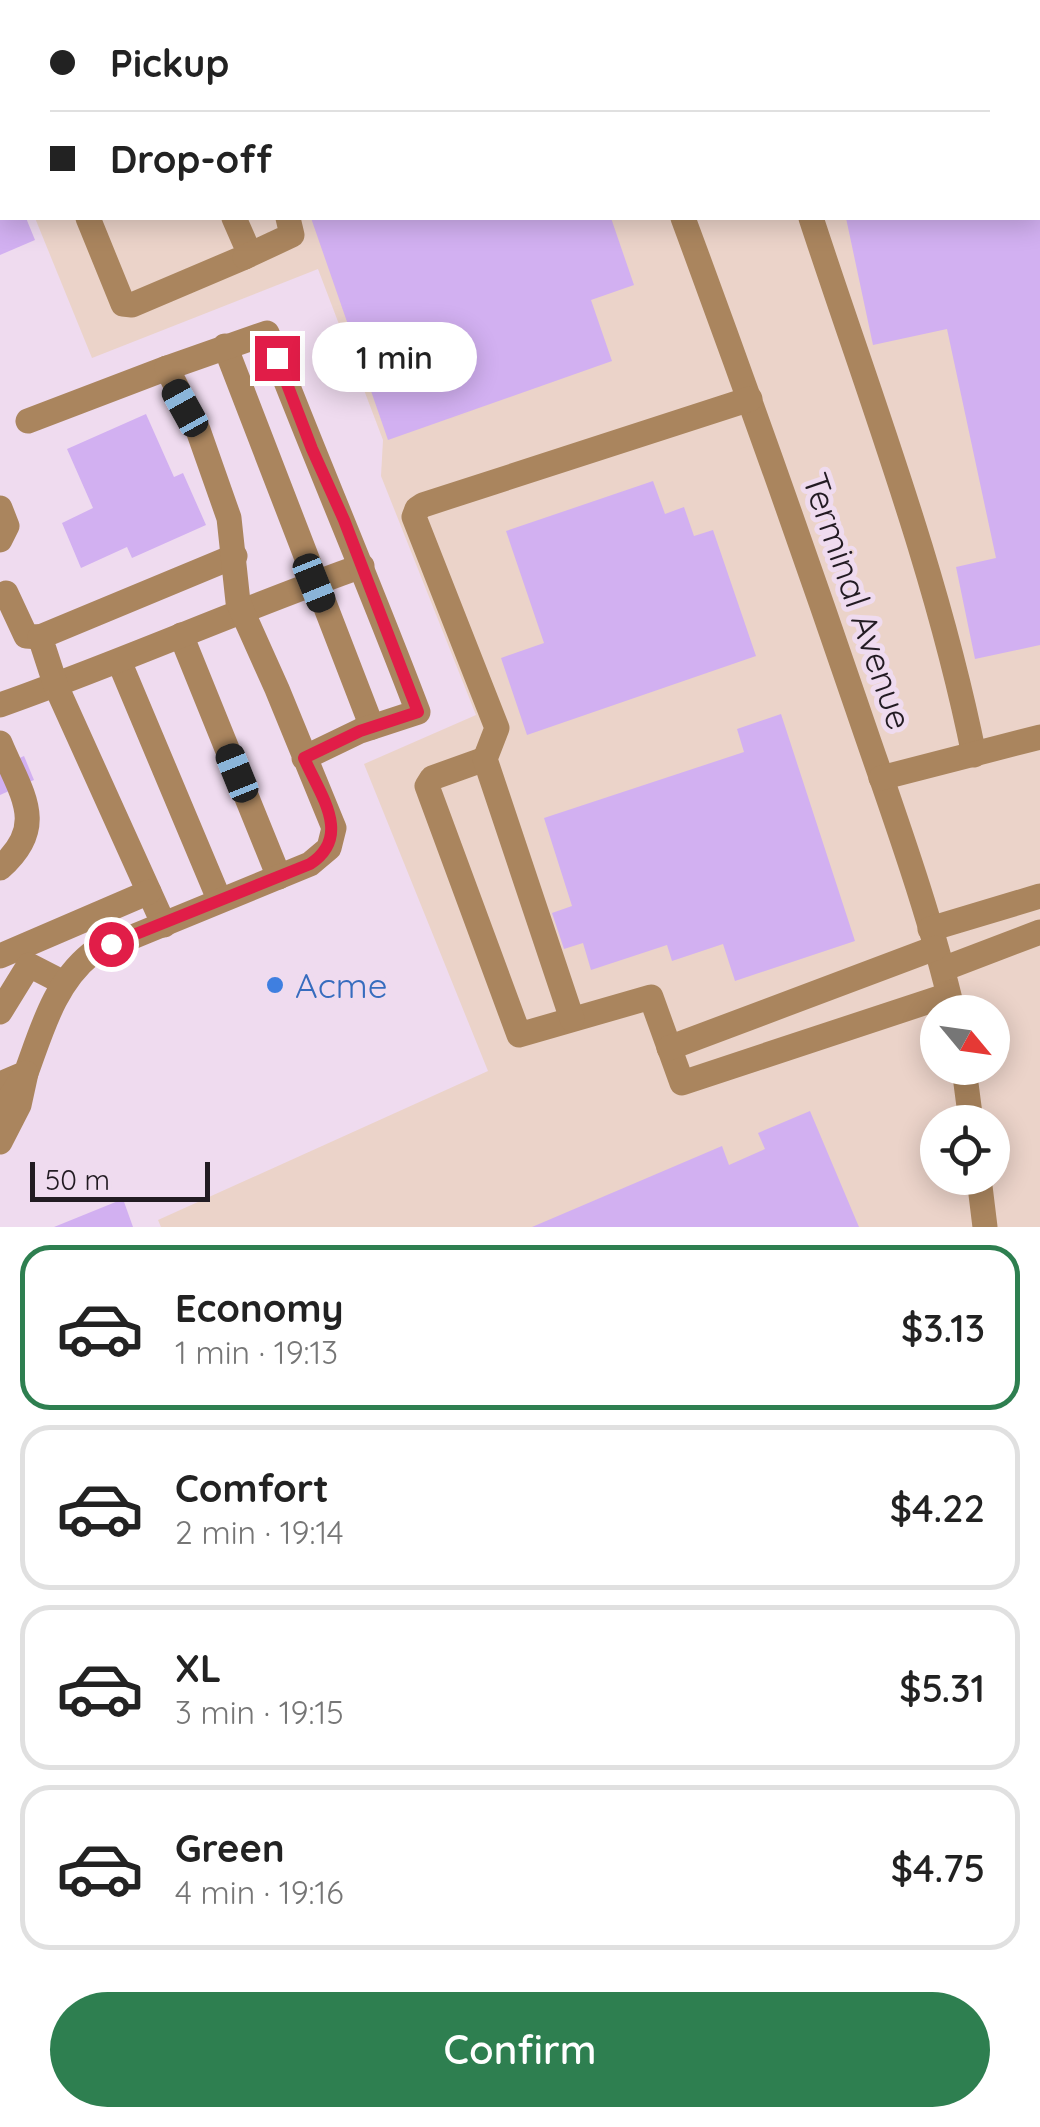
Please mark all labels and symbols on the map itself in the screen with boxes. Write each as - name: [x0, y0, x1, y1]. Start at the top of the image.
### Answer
- callout: 1 min: [312, 323, 477, 393]
- route end: [255, 336, 300, 381]
- car: [157, 374, 213, 442]
- street label: Terminal Avenue: [794, 467, 922, 735]
- car: [289, 550, 339, 616]
- car: [212, 740, 262, 806]
- route start: [89, 922, 134, 967]
- place label: Acme: [295, 963, 387, 1007]
- marker: Acme: [264, 974, 286, 996]
- north arrow: [920, 995, 1010, 1085]
- scale bar: [30, 1157, 210, 1202]

